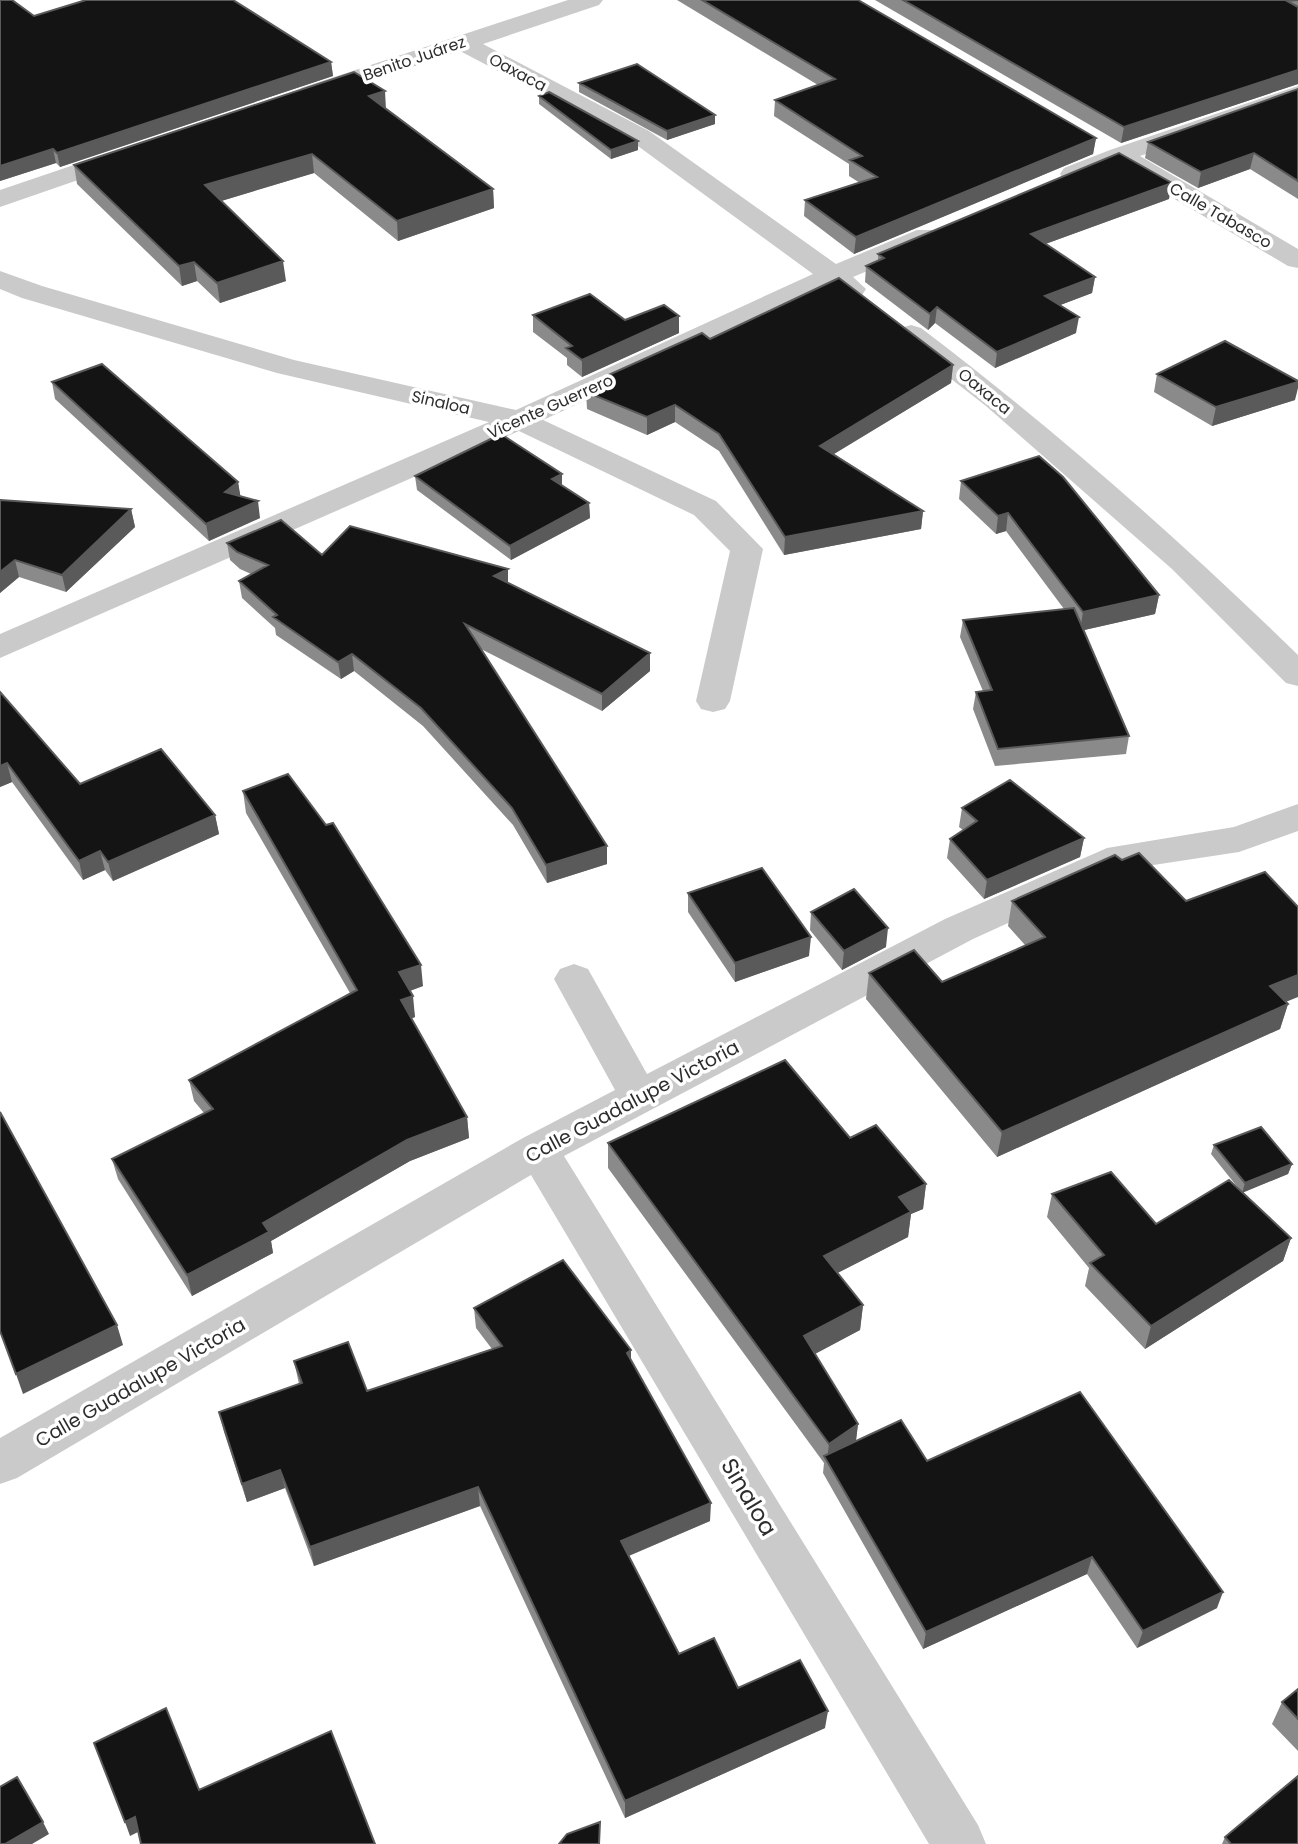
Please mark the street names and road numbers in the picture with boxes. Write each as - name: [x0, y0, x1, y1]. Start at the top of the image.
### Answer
- street label: Benito Juárez: [360, 30, 468, 87]
- street label: Oaxaca: [485, 48, 551, 97]
- street label: Calle Tabasco: [1165, 177, 1276, 254]
- street label: Oaxaca: [953, 363, 1016, 420]
- street label: Vicente Guerrero: [484, 368, 617, 444]
- street label: Sinaloa: [409, 385, 472, 420]
- street label: Calle Guadalupe Victoria: [521, 1034, 744, 1169]
- street label: Calle Guadalupe Victoria: [30, 1311, 250, 1454]
- street label: Sinaloa: [713, 1452, 785, 1542]

